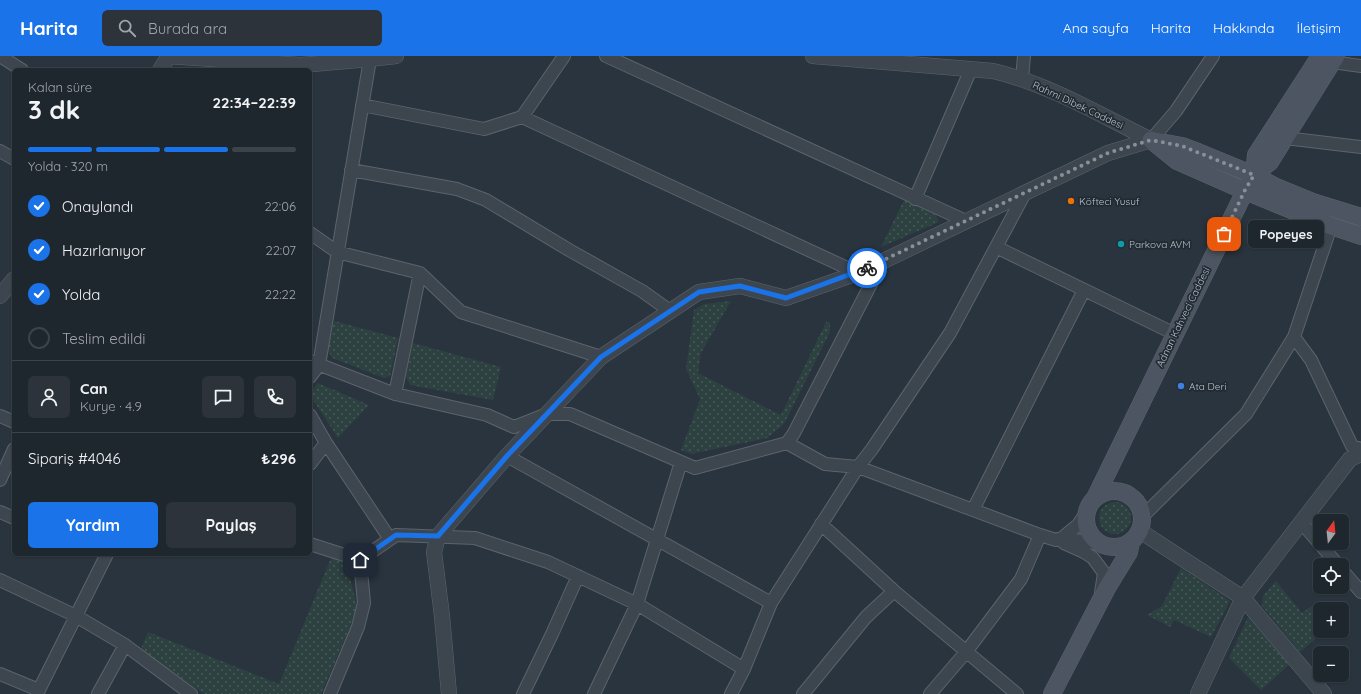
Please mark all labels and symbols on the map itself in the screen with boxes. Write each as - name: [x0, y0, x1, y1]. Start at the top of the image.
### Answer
- street label: Rahmi Dibek Caddesi: [1030, 78, 1126, 132]
- place label: Köfteci Yusuf: [1079, 195, 1140, 208]
- marker: Köfteci Yusuf: [1066, 196, 1076, 206]
- pin: [1207, 217, 1241, 251]
- callout: Popeyes: [1248, 220, 1324, 248]
- place label: Parkova AVM: [1129, 238, 1190, 251]
- marker: Parkova AVM: [1116, 239, 1126, 249]
- courier: [847, 248, 887, 288]
- street label: Adnan Kahveci Caddesi: [1153, 265, 1213, 369]
- place label: Ata Deri: [1189, 380, 1227, 393]
- marker: Ata Deri: [1176, 381, 1186, 391]
- north arrow: [1313, 514, 1349, 550]
- pin: [343, 543, 377, 577]

